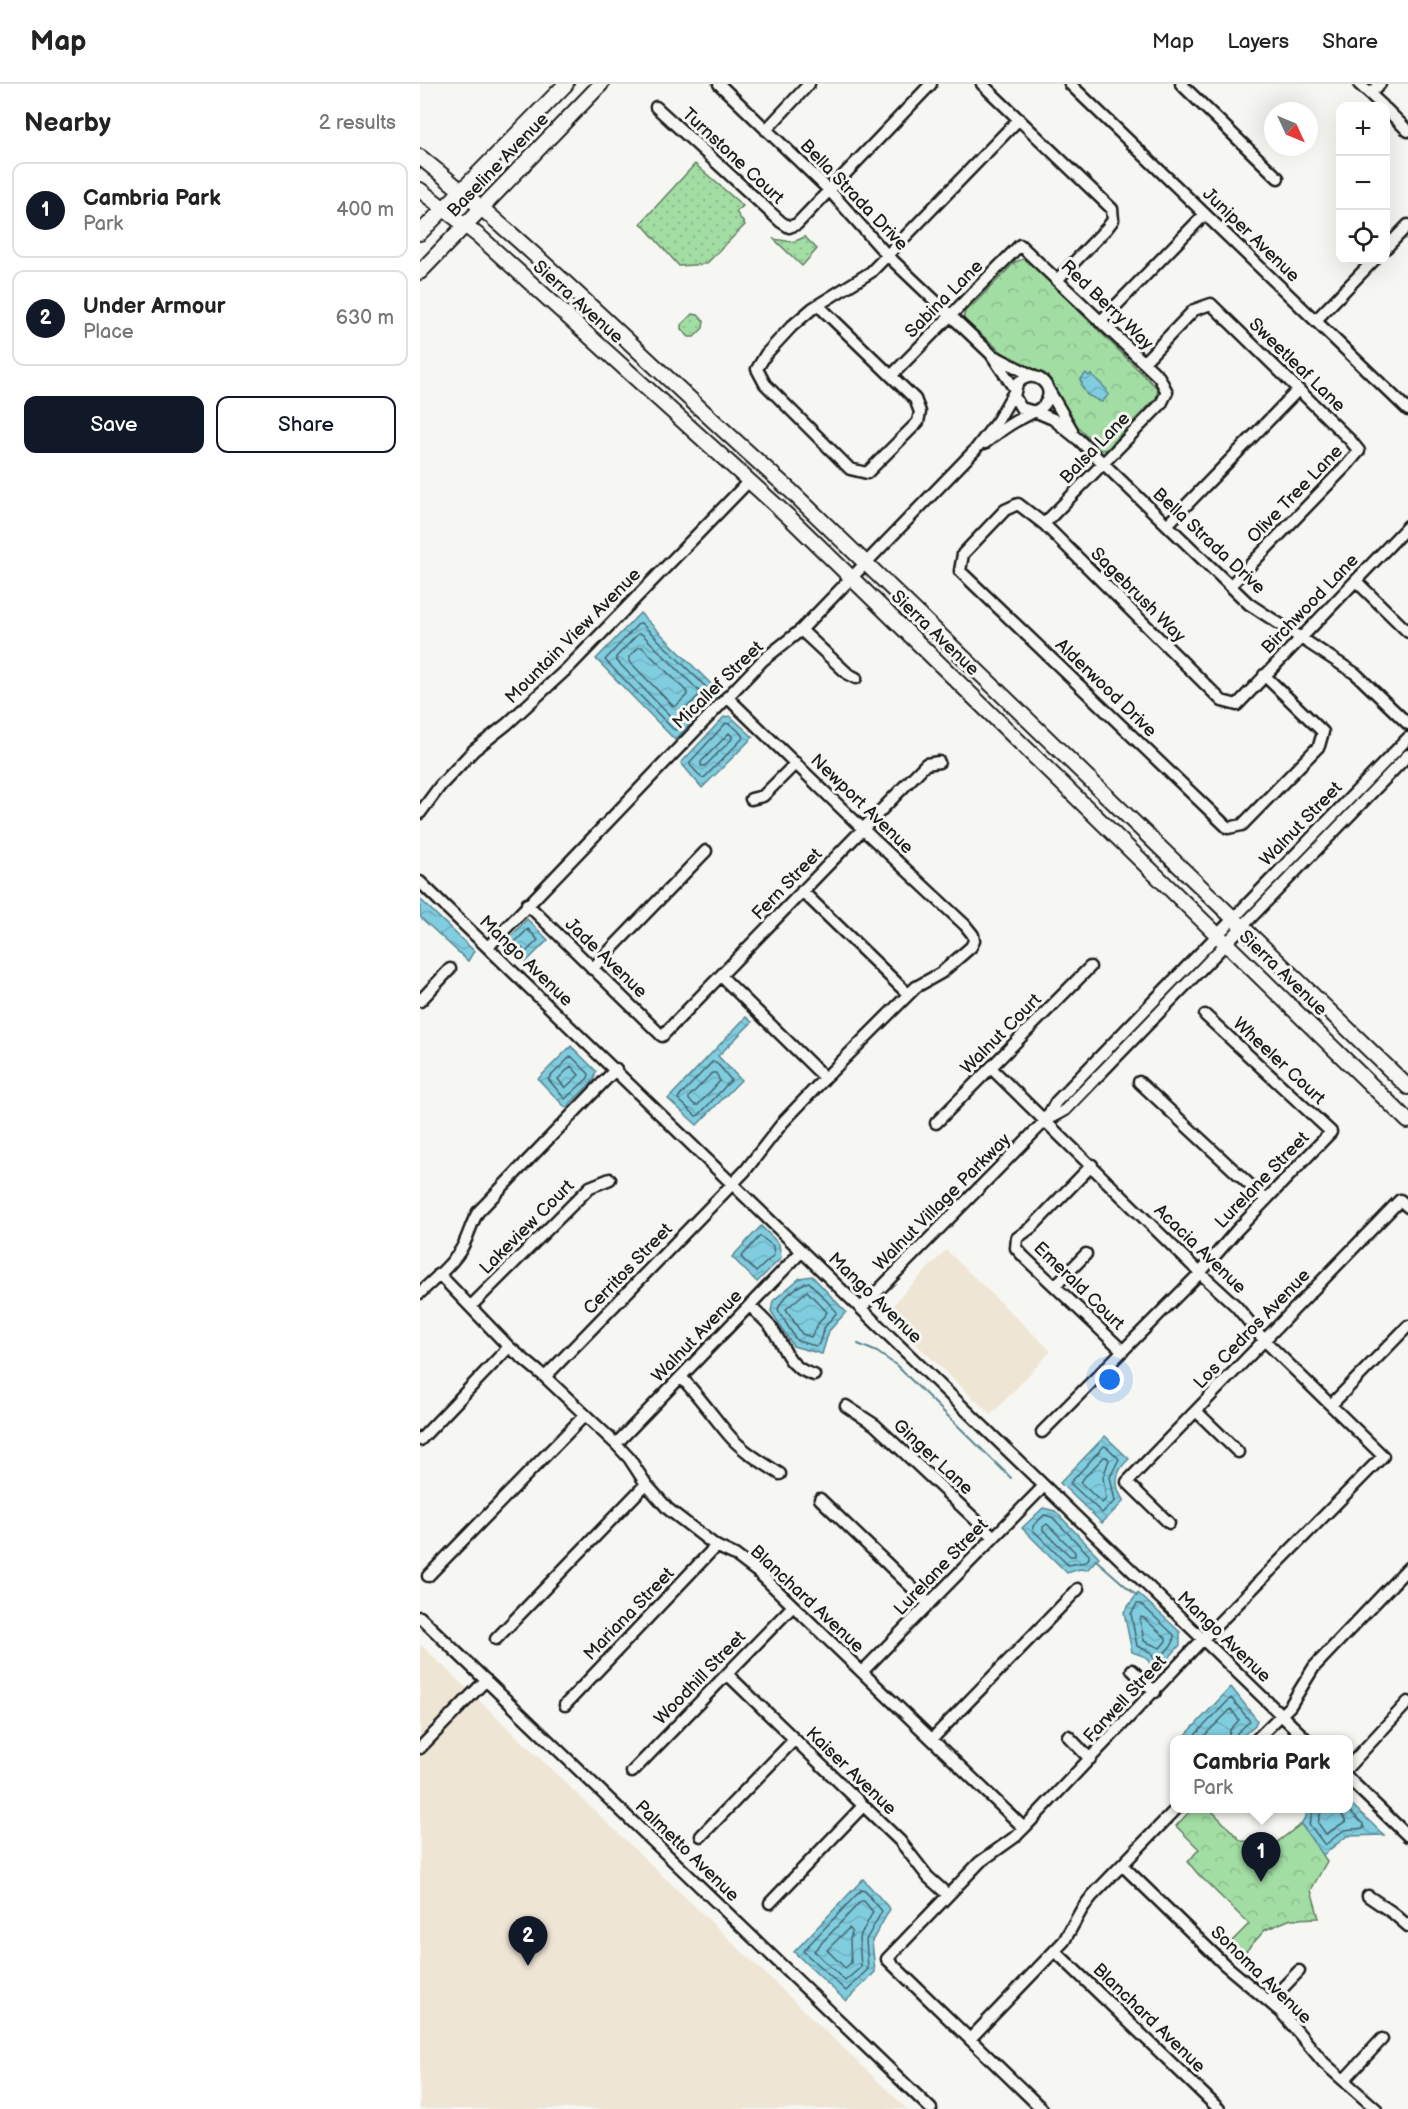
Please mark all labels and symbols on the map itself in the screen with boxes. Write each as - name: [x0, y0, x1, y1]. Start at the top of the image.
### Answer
- north arrow: [1264, 102, 1318, 156]
- street label: Turnstone Court: [678, 104, 788, 209]
- street label: Baseline Avenue: [443, 108, 553, 221]
- street label: Bella Strada Drive: [796, 135, 912, 255]
- street label: Juniper Avenue: [1198, 183, 1304, 287]
- street label: Sabina Lane: [901, 255, 988, 342]
- street label: Sierra Avenue: [529, 256, 628, 348]
- street label: Red Berry Way: [1056, 256, 1158, 355]
- street label: Sweetleaf Lane: [1244, 314, 1350, 416]
- street label: Balsa Lane: [1056, 408, 1134, 488]
- street label: Olive Tree Lane: [1243, 440, 1347, 547]
- street label: Bella Strada Drive: [1148, 484, 1270, 599]
- street label: Sagebrush Way: [1086, 543, 1190, 647]
- street label: Birchwood Lane: [1257, 550, 1363, 658]
- street label: Mountain View Avenue: [501, 564, 645, 708]
- street label: Sierra Avenue: [887, 586, 983, 680]
- street label: Alderwood Drive: [1051, 635, 1161, 742]
- street label: Micallef Street: [668, 636, 768, 733]
- street label: Newport Avenue: [806, 750, 918, 858]
- street label: Walnut Street: [1256, 777, 1347, 871]
- street label: Fern Street: [748, 843, 827, 924]
- street label: Mango Avenue: [475, 911, 577, 1011]
- street label: Jade Avenue: [561, 914, 651, 1002]
- street label: Sierra Avenue: [1235, 926, 1331, 1020]
- street label: Walnut Court: [956, 989, 1046, 1079]
- street label: Wheeler Court: [1229, 1013, 1330, 1109]
- street label: Lurelane Street: [1211, 1127, 1314, 1233]
- street label: Walnut Village Parkway: [869, 1128, 1016, 1275]
- street label: Lakeview Court: [476, 1175, 579, 1278]
- street label: Acacia Avenue: [1150, 1200, 1251, 1298]
- street label: Cerritos Street: [579, 1219, 677, 1319]
- street label: Emerald Court: [1029, 1237, 1129, 1335]
- street label: Mango Avenue: [824, 1248, 926, 1348]
- street label: Los Cedros Avenue: [1190, 1265, 1315, 1393]
- street label: Walnut Avenue: [648, 1285, 747, 1387]
- your location: [1095, 1365, 1124, 1394]
- street label: Ginger Lane: [889, 1415, 977, 1499]
- street label: Lurelane Street: [890, 1514, 993, 1620]
- street label: Blanchard Avenue: [746, 1541, 869, 1657]
- street label: Mariana Street: [579, 1563, 679, 1665]
- street label: Mango Avenue: [1173, 1587, 1275, 1687]
- street label: Woodhill Street: [650, 1626, 750, 1729]
- street label: Farwell Street: [1079, 1651, 1171, 1747]
- street label: Kaiser Avenue: [802, 1723, 901, 1819]
- street label: Palmetto Avenue: [631, 1796, 744, 1906]
- pin: 1: [1242, 1832, 1280, 1882]
- pin: 2: [508, 1916, 548, 1966]
- street label: Sonoma Avenue: [1206, 1922, 1316, 2029]
- street label: Blanchard Avenue: [1088, 1959, 1210, 2077]

